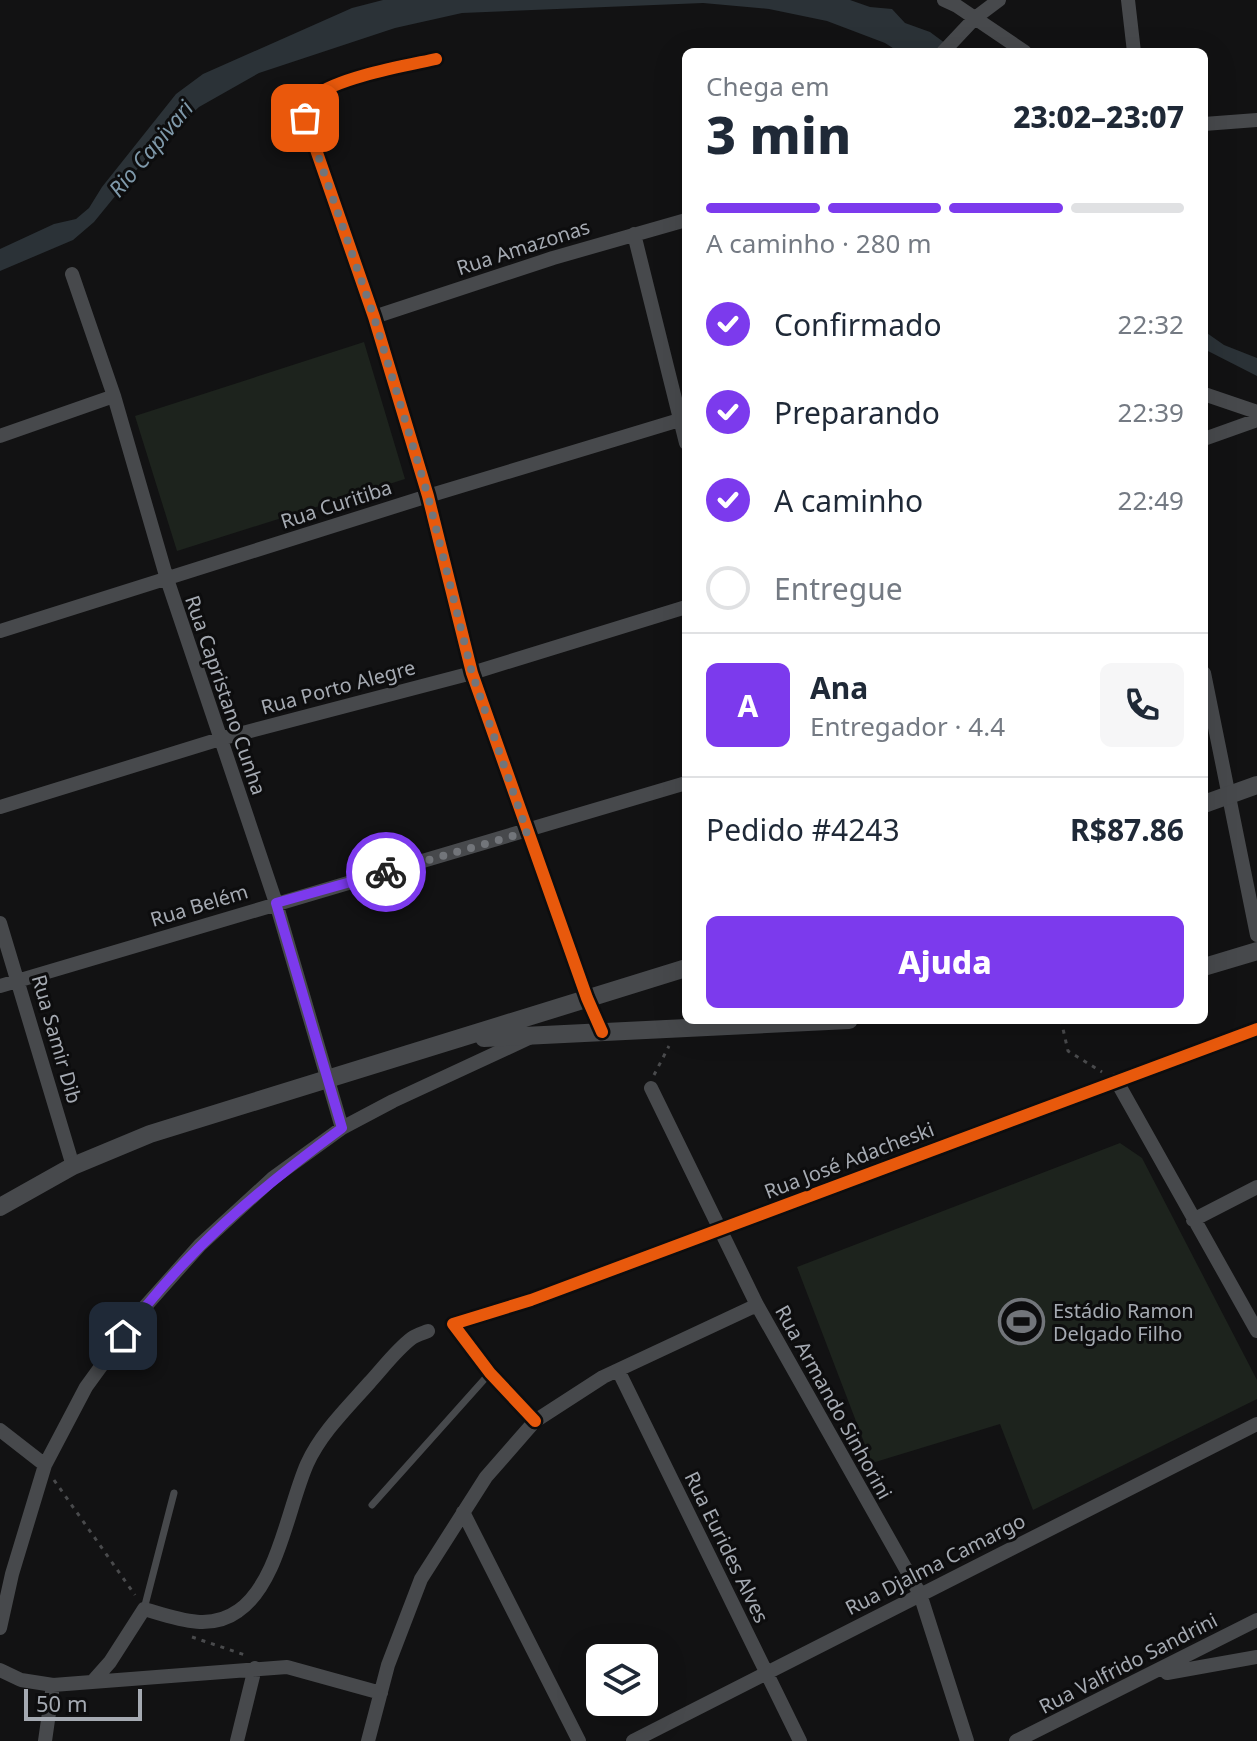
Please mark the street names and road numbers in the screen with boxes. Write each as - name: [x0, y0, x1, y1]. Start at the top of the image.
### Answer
- street label: Rua Amazonas: [453, 213, 593, 281]
- street label: Rua Curitiba: [277, 473, 395, 535]
- street label: Rua Capristano Cunha: [179, 592, 273, 798]
- street label: Rua Porto Alegre: [258, 653, 418, 721]
- street label: Rua Belém: [147, 877, 251, 933]
- street label: Rua Samir Dib: [26, 971, 88, 1107]
- street label: Rua José Adacheski: [760, 1115, 938, 1205]
- street label: Rua Armando Sinhorini: [769, 1300, 899, 1504]
- street label: Rua Eurides Alves: [679, 1467, 775, 1627]
- street label: Rua Djalma Camargo: [840, 1507, 1030, 1621]
- street label: Rua Valfrido Sandrini: [1034, 1606, 1222, 1720]

